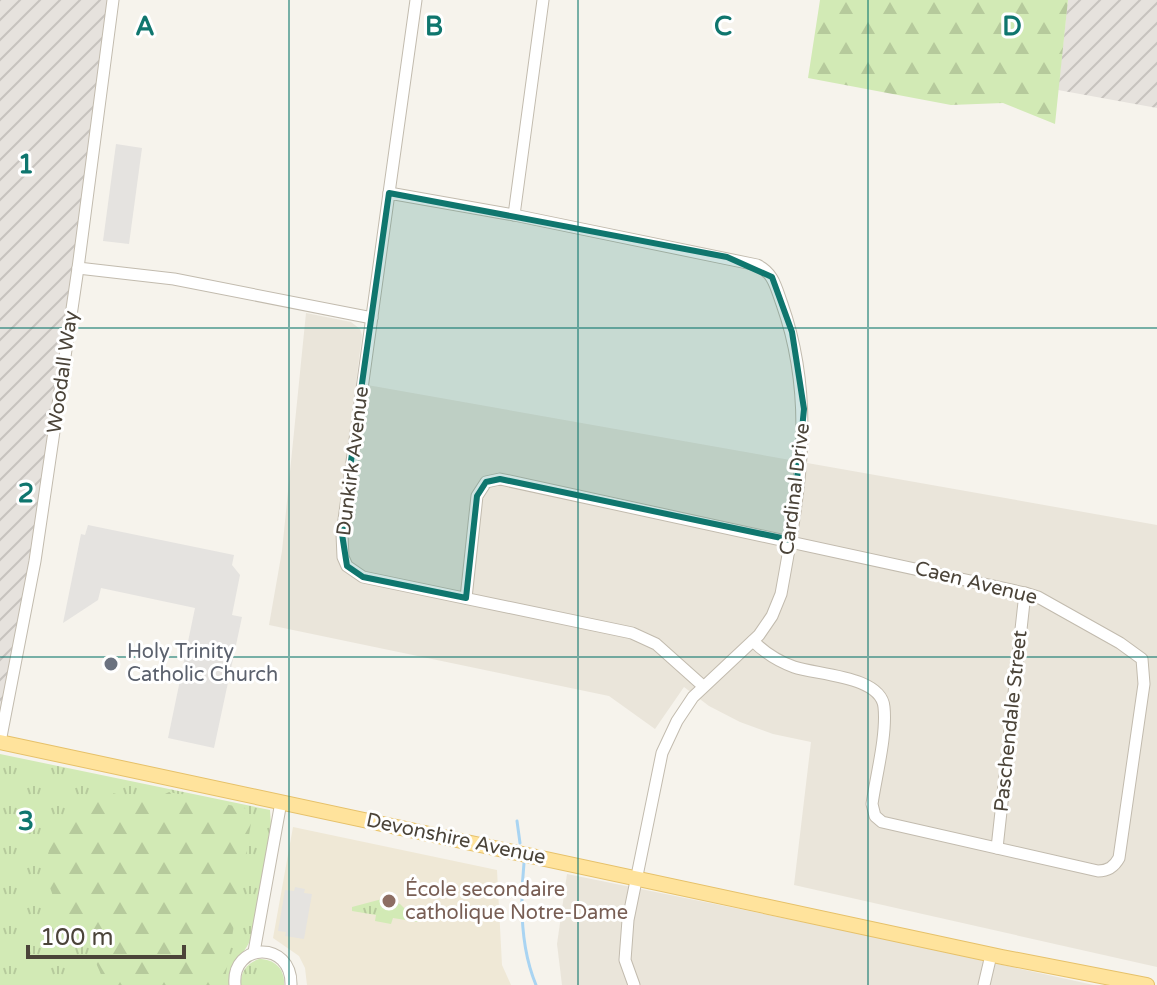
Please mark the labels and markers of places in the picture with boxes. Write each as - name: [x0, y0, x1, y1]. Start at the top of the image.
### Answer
- place label: Holy Trinity Catholic Church: [127, 640, 278, 687]
- marker: Holy Trinity Catholic Church: [102, 655, 120, 673]
- place label: École secondaire catholique Notre-Dame: [405, 877, 628, 925]
- marker: École secondaire catholique Notre-Dame: [380, 892, 398, 910]

